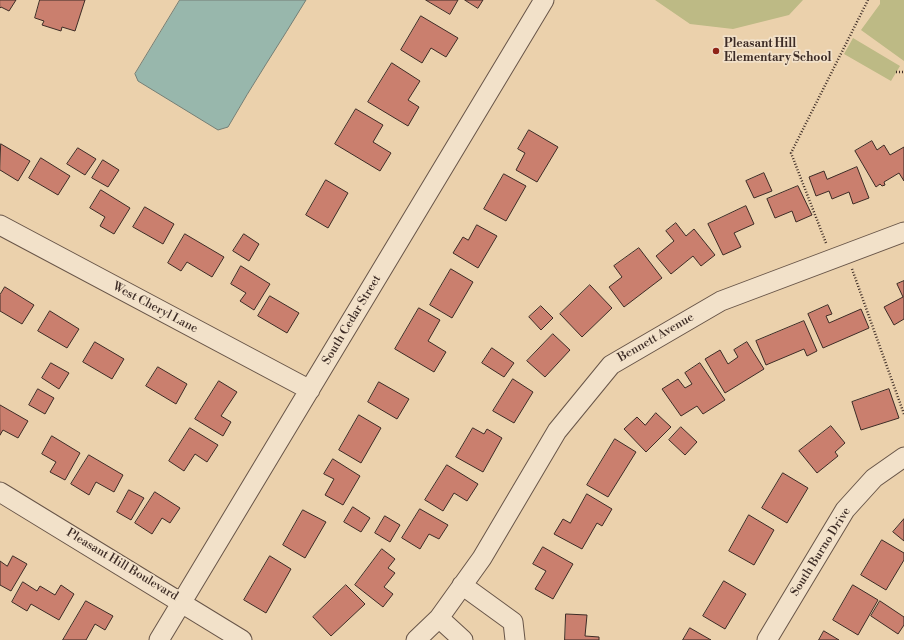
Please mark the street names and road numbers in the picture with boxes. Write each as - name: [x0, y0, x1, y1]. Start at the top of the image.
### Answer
- street label: South Cedar Street: [320, 273, 384, 367]
- street label: West Cheryl Lane: [110, 279, 200, 337]
- street label: Bennett Avenue: [615, 310, 697, 366]
- street label: South Burno Drive: [788, 505, 854, 599]
- street label: Pleasant Hill Boulevard: [64, 526, 180, 604]

